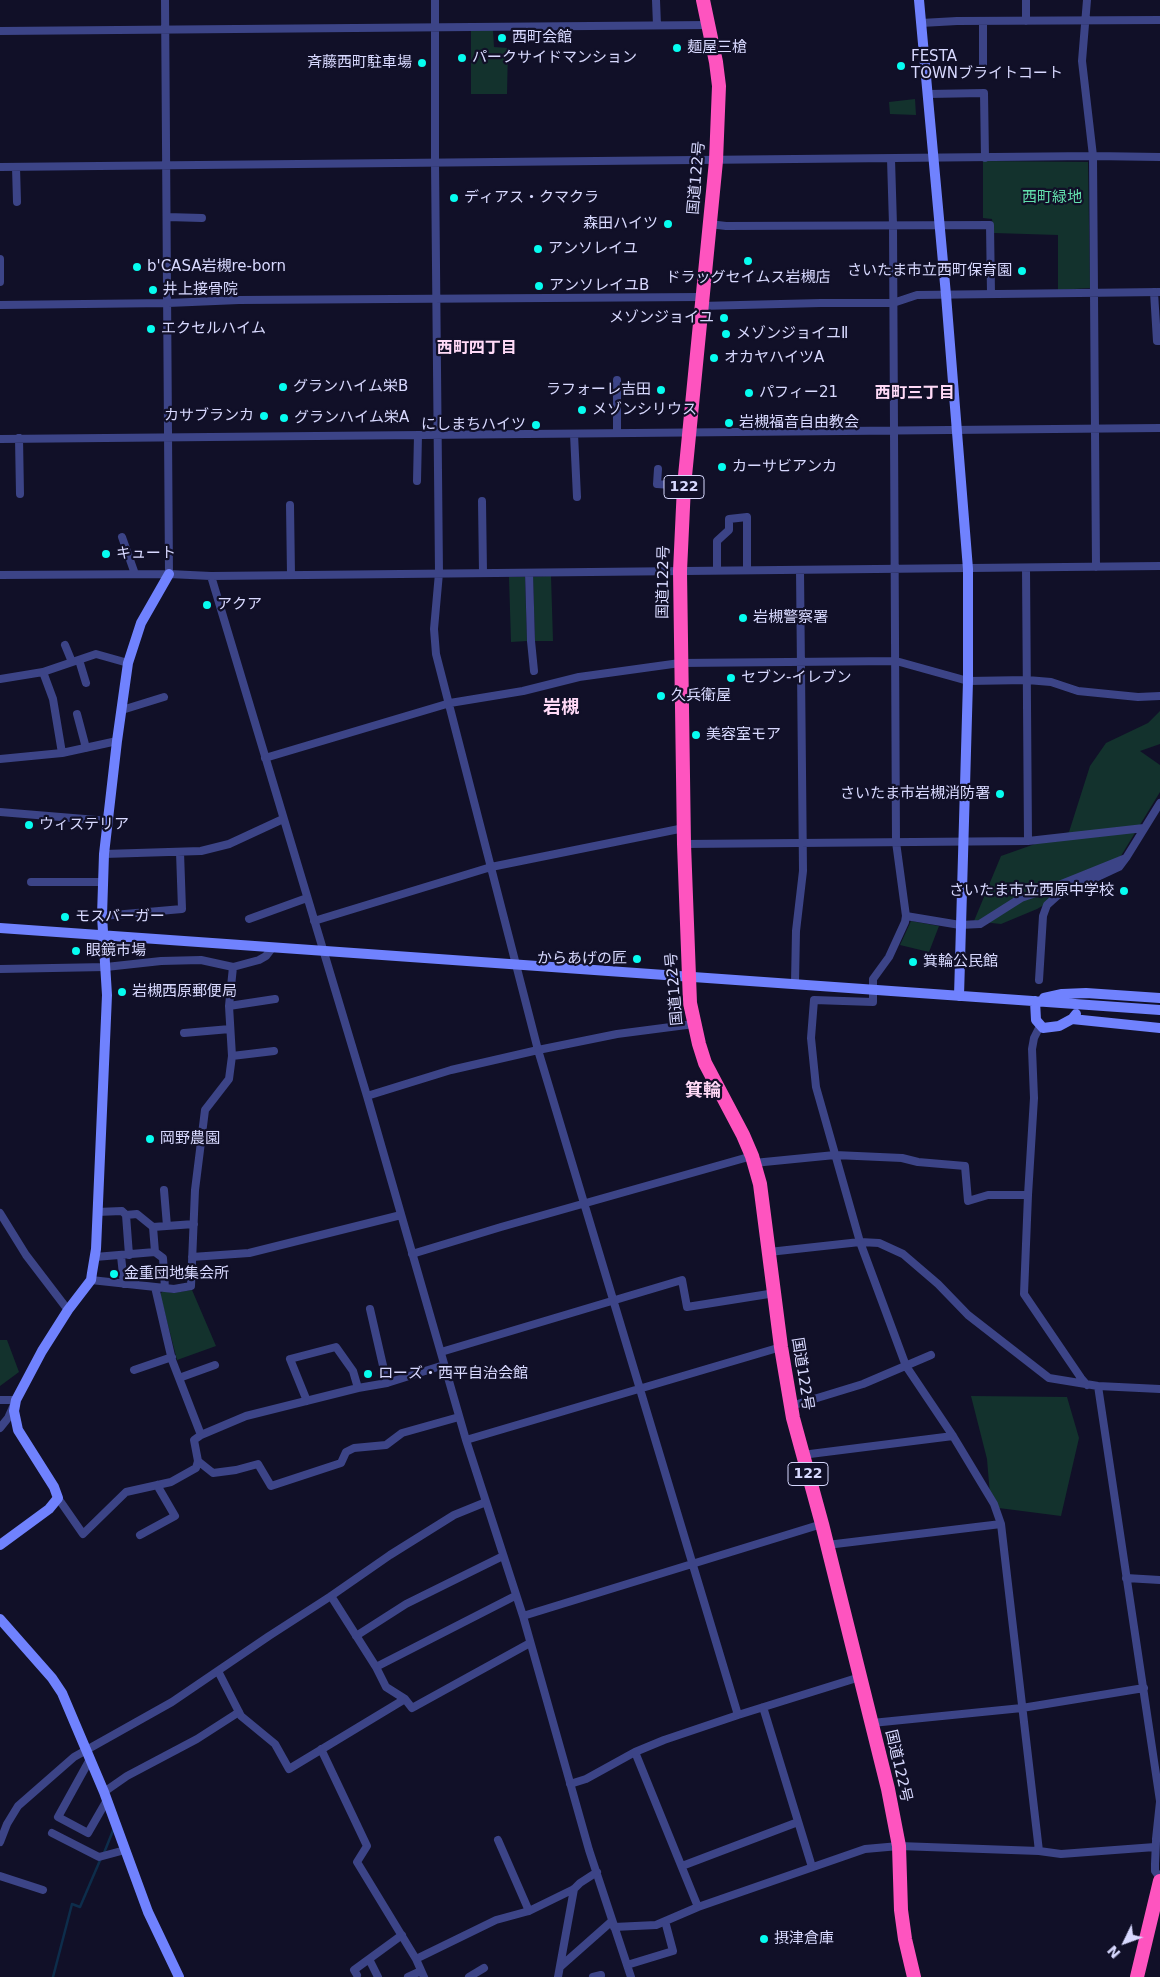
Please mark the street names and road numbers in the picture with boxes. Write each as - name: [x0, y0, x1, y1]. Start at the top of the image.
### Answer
- street label: 国道122号: [685, 141, 709, 215]
- road number: 122: [664, 476, 704, 498]
- street label: 国道122号: [654, 545, 674, 619]
- street label: 国道122号: [663, 952, 687, 1026]
- street label: 国道122号: [787, 1336, 817, 1412]
- road number: 122: [788, 1462, 828, 1486]
- street label: 国道122号: [881, 1728, 915, 1804]

